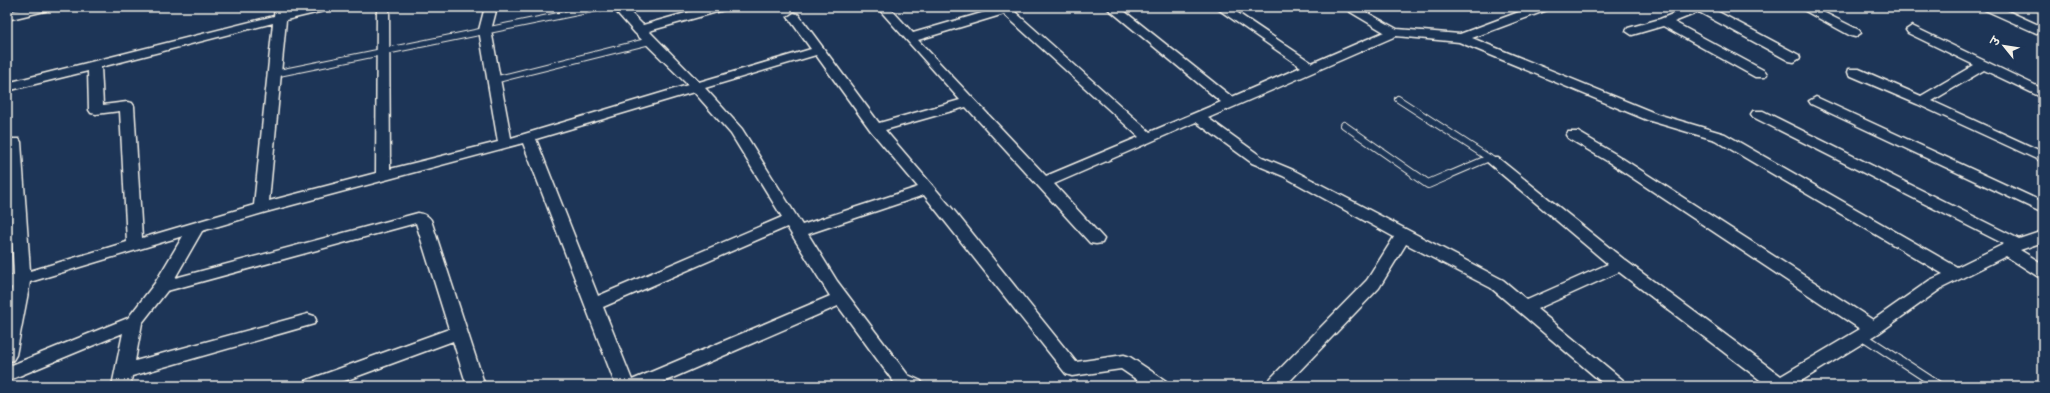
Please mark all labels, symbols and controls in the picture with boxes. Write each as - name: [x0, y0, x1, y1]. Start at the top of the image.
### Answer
- north arrow: [1984, 26, 2024, 66]
- text: उ: [1987, 33, 2005, 49]

